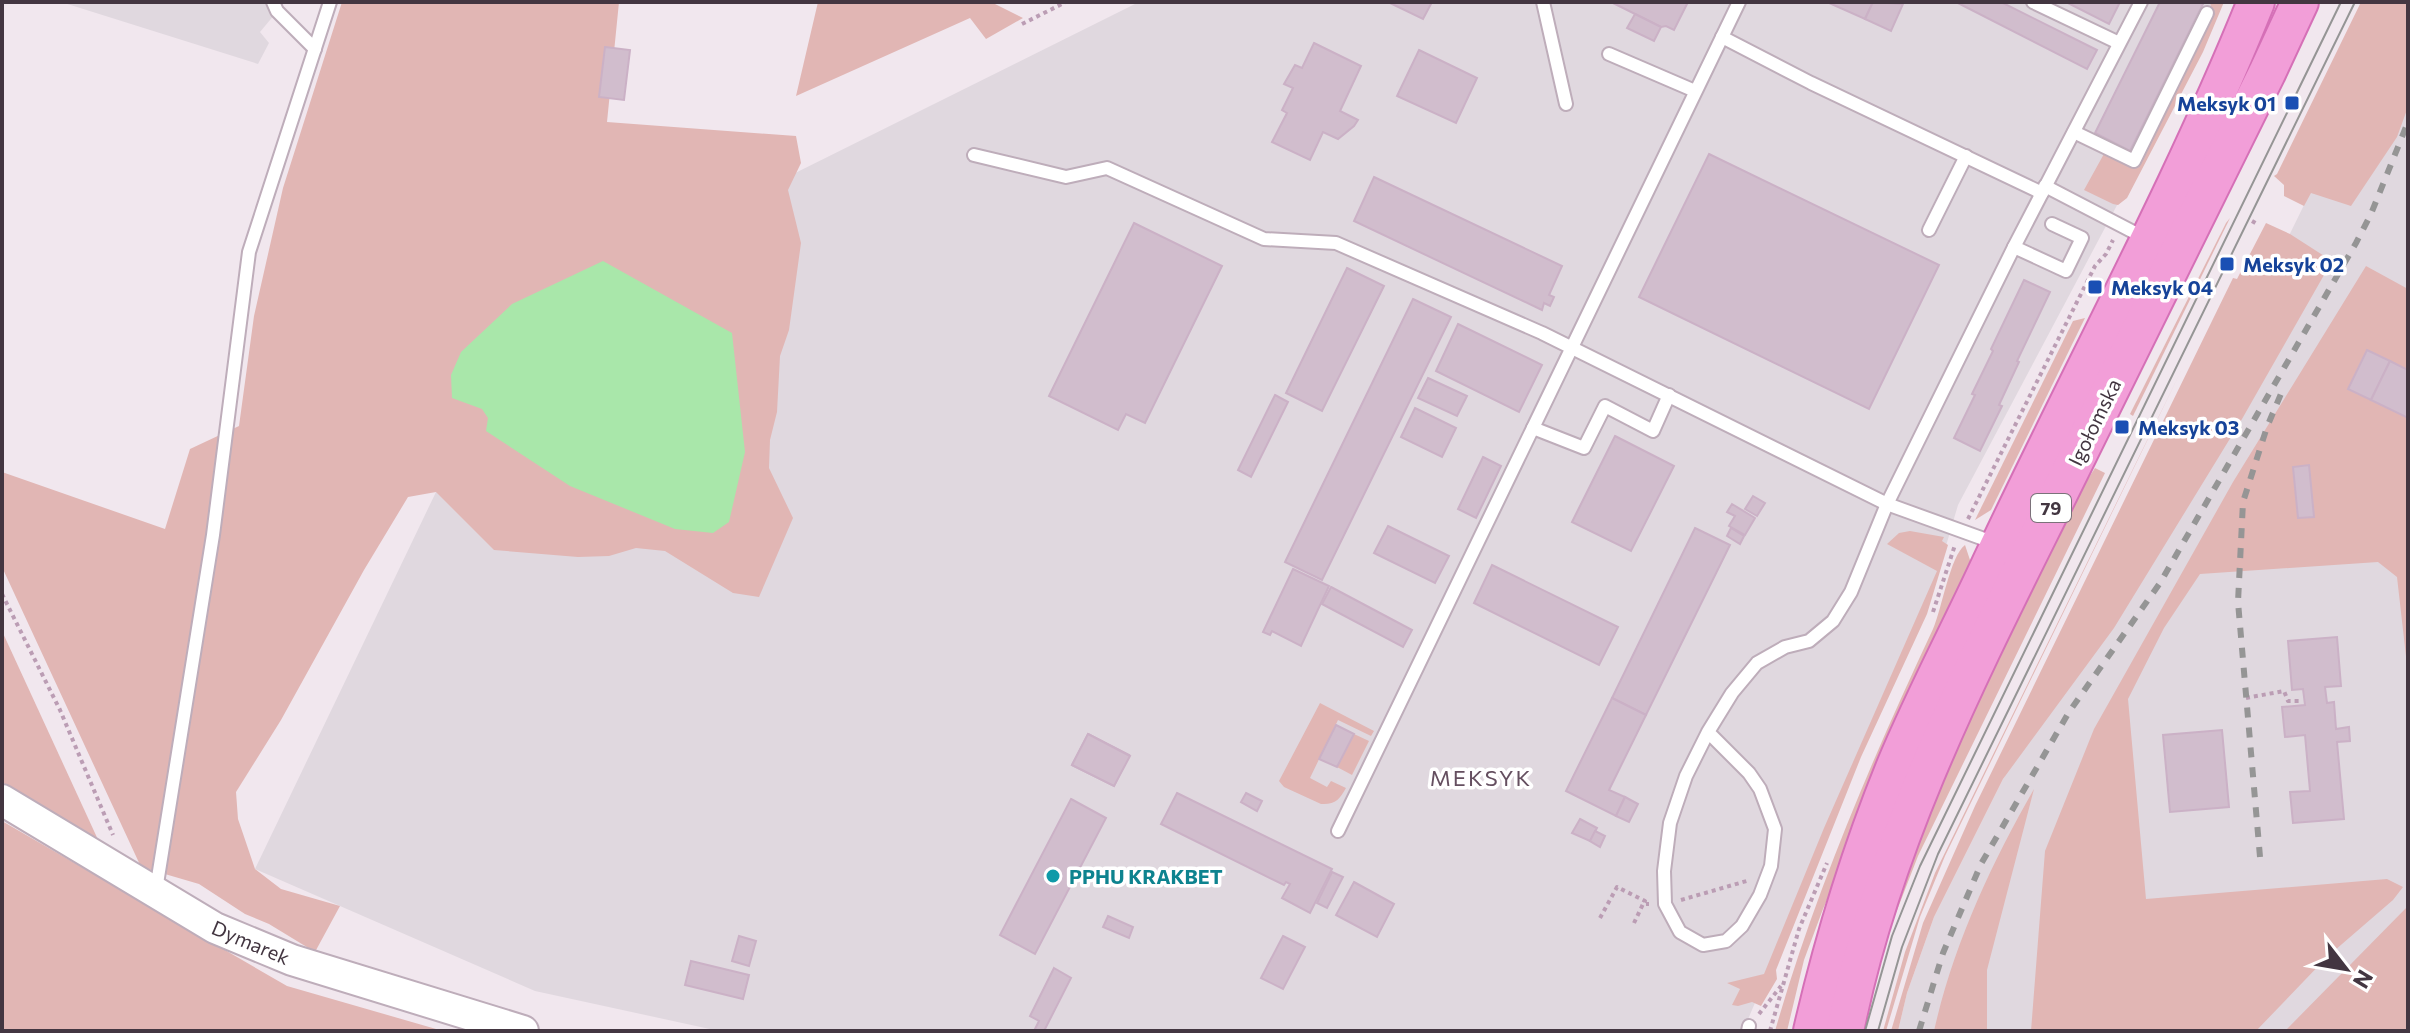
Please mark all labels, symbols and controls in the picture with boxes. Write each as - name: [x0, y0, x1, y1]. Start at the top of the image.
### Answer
- place label: Meksyk 01: [2177, 91, 2276, 115]
- marker: Meksyk 01: [2283, 94, 2301, 112]
- place label: Meksyk 02: [2243, 252, 2344, 276]
- marker: Meksyk 02: [2218, 255, 2236, 273]
- place label: Meksyk 04: [2111, 275, 2213, 299]
- marker: Meksyk 04: [2086, 278, 2104, 296]
- street label: Igołomska: [2063, 374, 2125, 470]
- place label: Meksyk 03: [2138, 415, 2239, 439]
- marker: Meksyk 03: [2113, 418, 2131, 436]
- road number: 79: [2031, 494, 2071, 522]
- district label: MEKSYK: [1430, 764, 1532, 791]
- place label: PPHU KRAKBET: [1069, 864, 1223, 888]
- marker: PPHU KRAKBET: [1044, 867, 1062, 885]
- street label: Dymarek: [209, 915, 294, 969]
- north arrow: [2306, 929, 2386, 1009]
- text: N: [2348, 966, 2379, 994]

